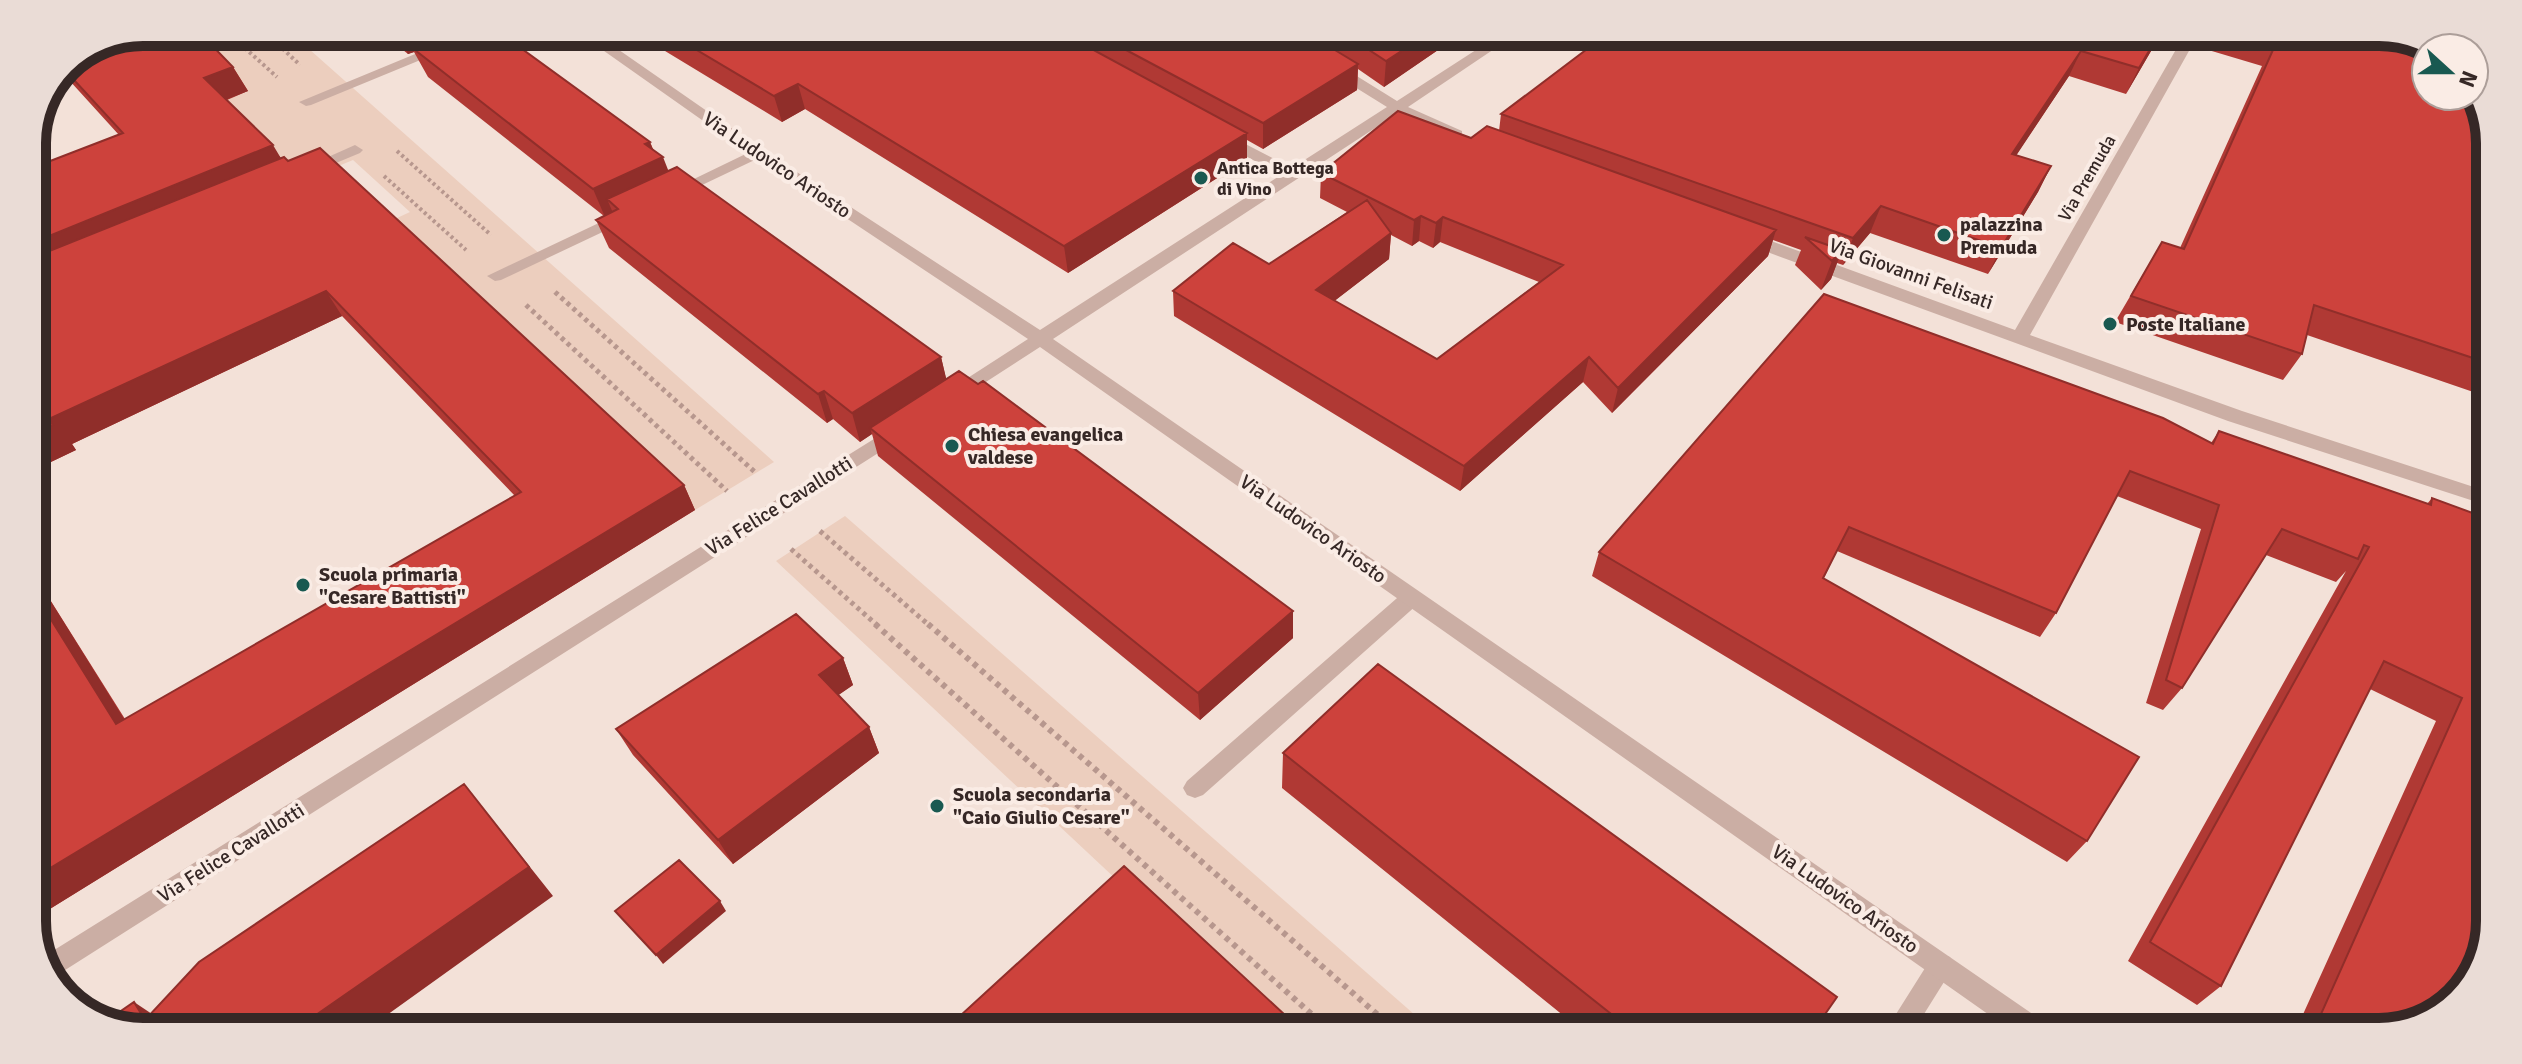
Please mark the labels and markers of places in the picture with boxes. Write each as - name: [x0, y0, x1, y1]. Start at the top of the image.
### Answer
- place label: Antica Bottega di Vino: [1217, 157, 1334, 200]
- marker: Antica Bottega di Vino: [1192, 169, 1210, 187]
- place label: palazzina Premuda: [1960, 212, 2043, 260]
- marker: palazzina Premuda: [1935, 226, 1953, 244]
- place label: Poste Italiane: [2126, 312, 2246, 337]
- marker: Poste Italiane: [2101, 315, 2119, 333]
- place label: Chiesa evangelica valdese: [967, 422, 1123, 470]
- marker: Chiesa evangelica valdese: [943, 437, 961, 455]
- place label: Scuola primaria "Cesare Battisti": [319, 562, 466, 610]
- marker: Scuola primaria "Cesare Battisti": [294, 576, 312, 594]
- place label: Scuola secondaria "Caio Giulio Cesare": [953, 782, 1130, 830]
- marker: Scuola secondaria "Caio Giulio Cesare": [928, 797, 946, 815]

